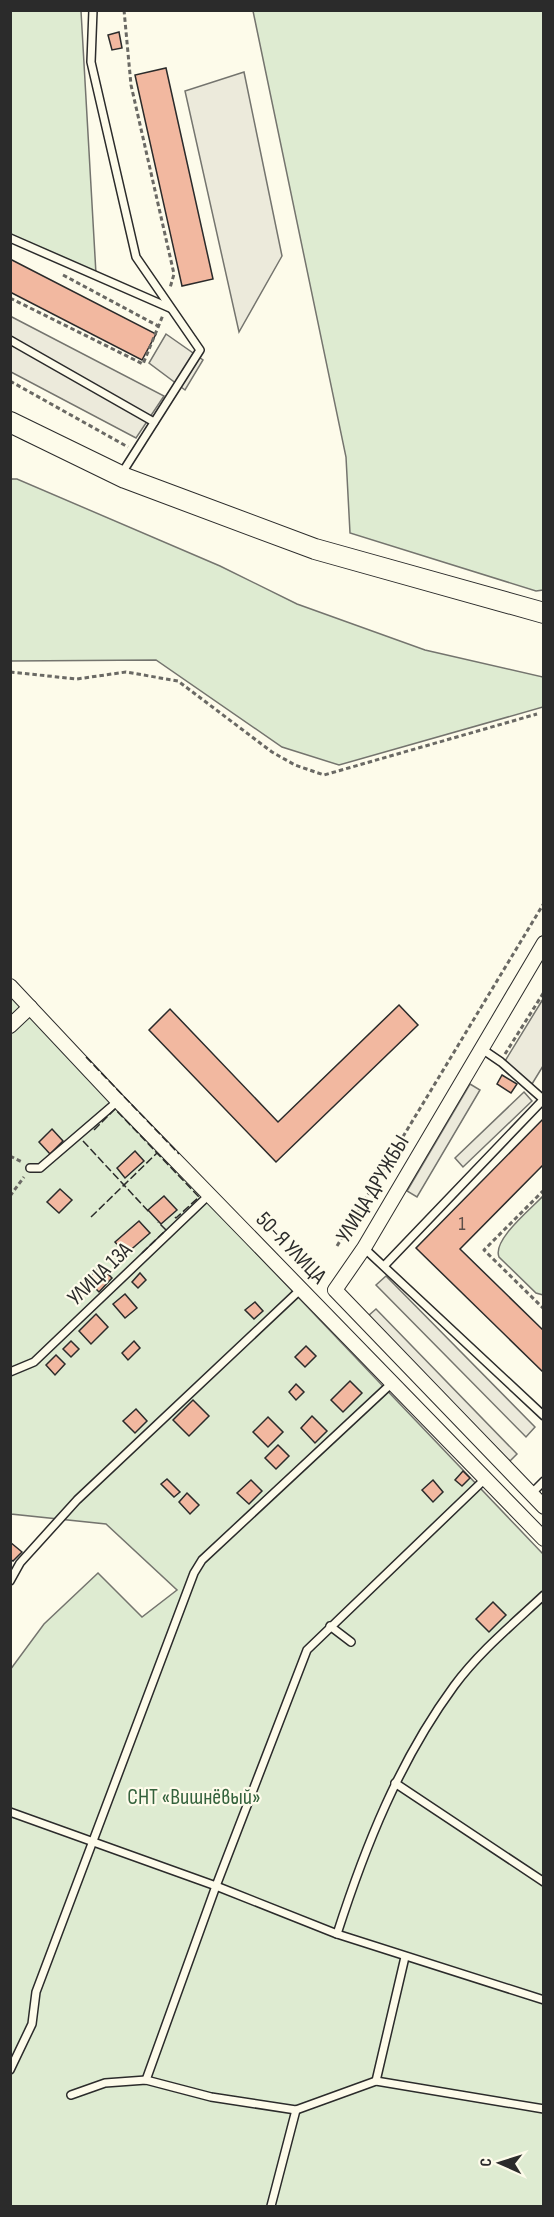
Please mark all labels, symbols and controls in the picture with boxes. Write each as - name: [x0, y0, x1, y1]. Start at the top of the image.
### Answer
- street label: УЛИЦА ДРУЖБЫ: [330, 1131, 416, 1247]
- street label: 50-Я УЛИЦА: [250, 1206, 332, 1290]
- house number: 1: [459, 1212, 466, 1236]
- street label: УЛИЦА 13А: [62, 1236, 138, 1311]
- park label: СНТ «Вишнёвый»: [127, 1784, 261, 1811]
- north arrow: [470, 2133, 530, 2193]
- text: С: [477, 2158, 496, 2167]

